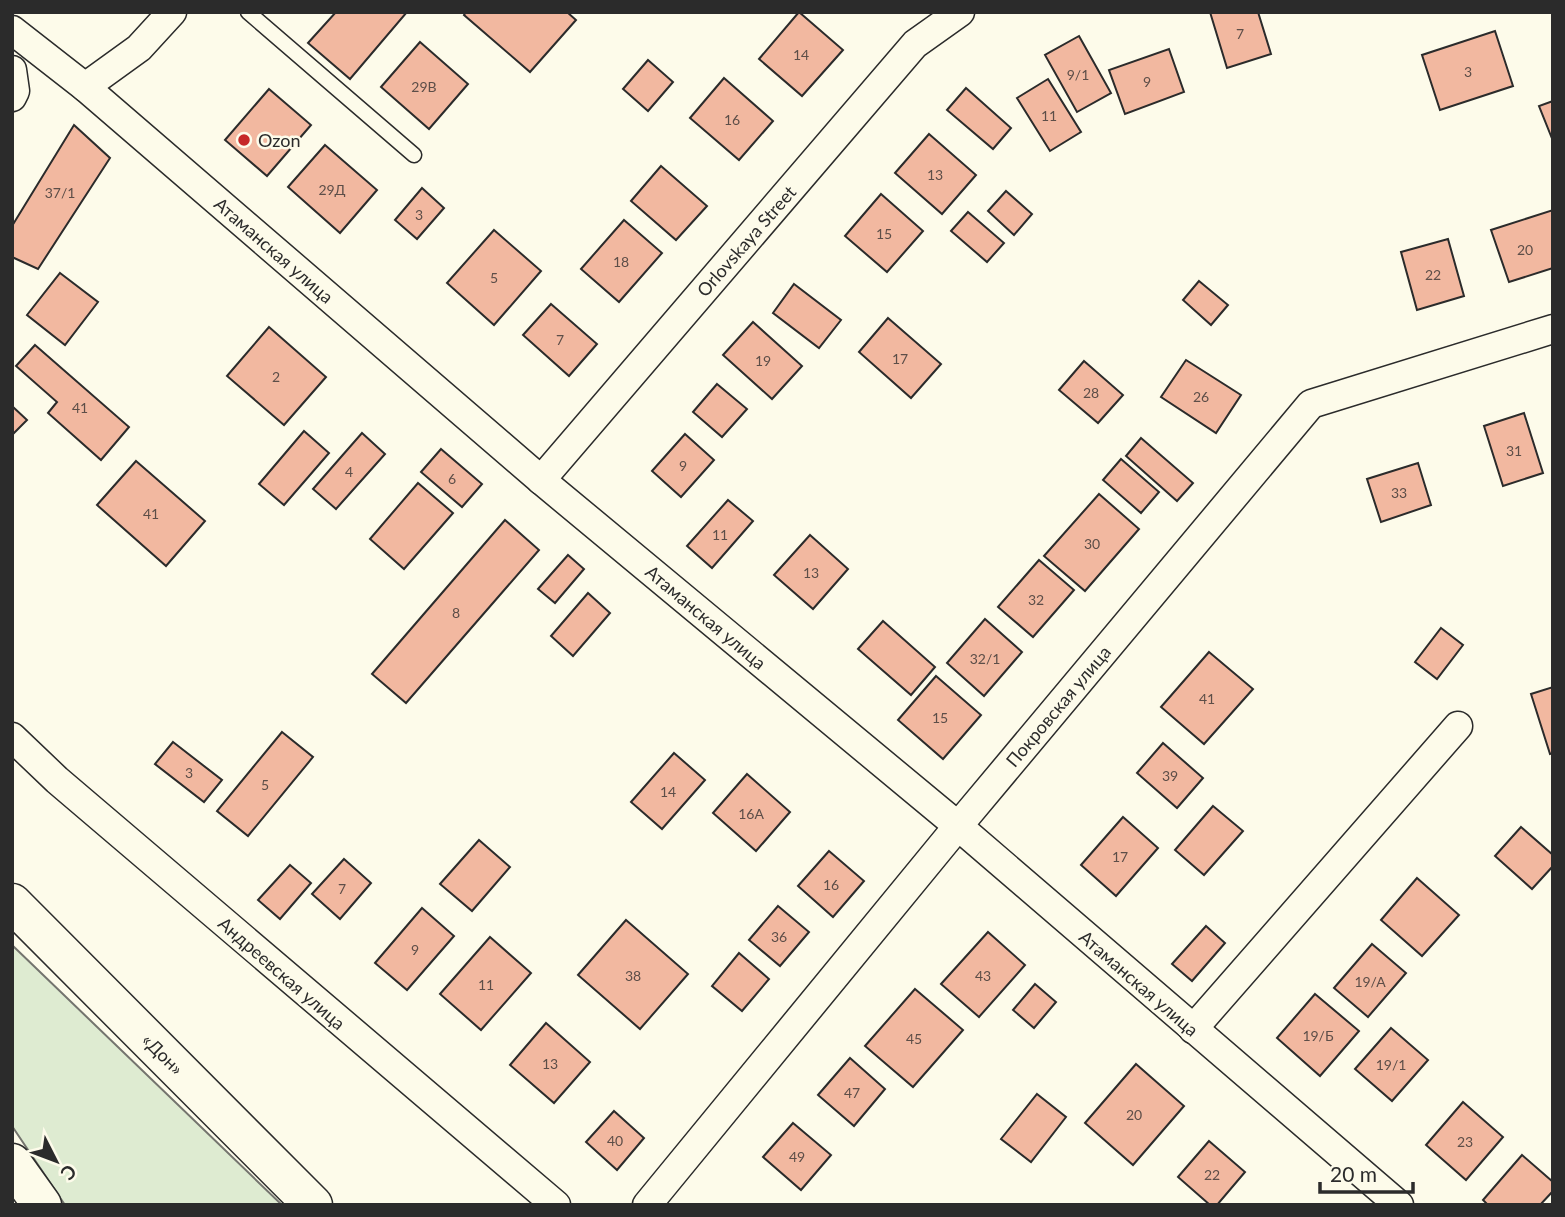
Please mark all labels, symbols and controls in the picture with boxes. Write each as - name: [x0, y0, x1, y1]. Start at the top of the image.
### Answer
- house number: 7: [1236, 25, 1244, 42]
- house number: 14: [793, 46, 809, 63]
- house number: 3: [1464, 63, 1472, 80]
- house number: 9/1: [1067, 66, 1089, 83]
- house number: 9: [1143, 73, 1151, 90]
- house number: 29В: [411, 78, 437, 95]
- house number: 11: [1041, 107, 1057, 124]
- house number: 16: [724, 111, 740, 128]
- place label: Ozon: [258, 129, 300, 151]
- marker: Ozon: [236, 132, 252, 148]
- house number: 13: [927, 166, 943, 183]
- house number: 29Д: [318, 181, 346, 198]
- street label: Orlovskaya Street: [692, 181, 801, 301]
- house number: 37/1: [45, 184, 75, 201]
- street label: Атаманская улица: [210, 192, 338, 308]
- house number: 3: [415, 206, 423, 223]
- house number: 15: [876, 225, 892, 242]
- house number: 20: [1517, 241, 1533, 258]
- house number: 18: [613, 253, 629, 270]
- house number: 22: [1425, 266, 1441, 283]
- house number: 5: [490, 269, 498, 286]
- house number: 7: [556, 331, 564, 348]
- house number: 17: [892, 350, 908, 367]
- house number: 19: [755, 352, 771, 369]
- house number: 2: [272, 368, 280, 385]
- house number: 28: [1083, 384, 1099, 401]
- house number: 26: [1193, 388, 1209, 405]
- house number: 41: [72, 399, 88, 416]
- house number: 31: [1506, 442, 1522, 459]
- house number: 9: [679, 457, 687, 474]
- house number: 4: [345, 463, 353, 480]
- house number: 6: [448, 470, 456, 487]
- house number: 33: [1391, 484, 1407, 501]
- house number: 41: [143, 505, 159, 522]
- house number: 11: [712, 526, 728, 543]
- house number: 30: [1084, 535, 1100, 552]
- street label: Атаманская улица: [641, 560, 771, 674]
- house number: 13: [803, 564, 819, 581]
- house number: 32: [1028, 591, 1044, 608]
- house number: 8: [452, 604, 460, 621]
- street label: Покровская улица: [1001, 641, 1115, 771]
- house number: 32/1: [970, 650, 1000, 667]
- house number: 41: [1199, 690, 1215, 707]
- house number: 15: [932, 709, 948, 726]
- house number: 3: [185, 764, 193, 781]
- house number: 39: [1162, 767, 1178, 784]
- house number: 5: [261, 776, 269, 793]
- house number: 14: [660, 783, 676, 800]
- house number: 16А: [738, 805, 764, 822]
- house number: 17: [1112, 848, 1128, 865]
- house number: 16: [823, 876, 839, 893]
- house number: 7: [338, 880, 346, 897]
- street label: Андреевская улица: [214, 912, 350, 1034]
- street label: Атаманская улица: [1075, 925, 1203, 1041]
- house number: 36: [771, 928, 787, 945]
- house number: 9: [411, 941, 419, 958]
- house number: 38: [625, 967, 641, 984]
- house number: 43: [975, 967, 991, 984]
- house number: 19/А: [1354, 973, 1386, 990]
- house number: 11: [478, 976, 494, 993]
- house number: 19/Б: [1302, 1027, 1334, 1044]
- street label: «Дон»: [138, 1029, 188, 1079]
- house number: 45: [906, 1030, 922, 1047]
- house number: 13: [542, 1055, 558, 1072]
- house number: 19/1: [1376, 1056, 1406, 1073]
- house number: 47: [844, 1084, 860, 1101]
- house number: 20: [1126, 1106, 1142, 1123]
- north arrow: [21, 1126, 91, 1196]
- house number: 40: [607, 1132, 623, 1149]
- house number: 23: [1457, 1133, 1473, 1150]
- house number: 49: [789, 1148, 805, 1165]
- scale bar: [1320, 1150, 1413, 1194]
- text: С: [56, 1160, 82, 1185]
- text: 20 m: [1330, 1161, 1377, 1186]
- house number: 22: [1204, 1166, 1220, 1183]

